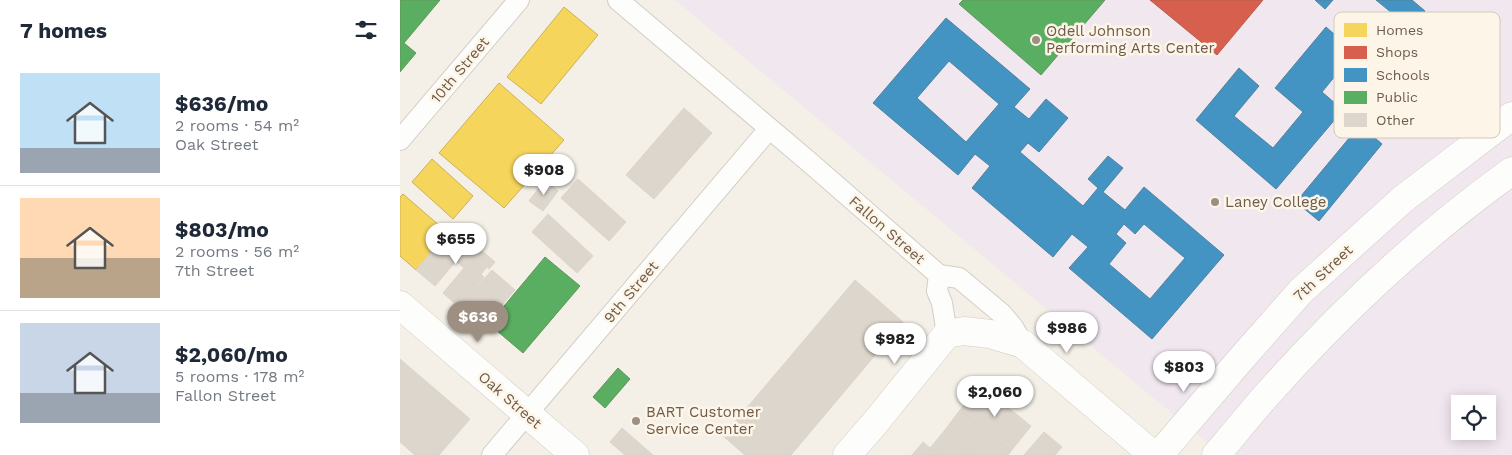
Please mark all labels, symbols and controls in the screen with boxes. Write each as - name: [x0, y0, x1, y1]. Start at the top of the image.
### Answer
- legend: [1334, 12, 1500, 138]
- icon: filters: [352, 16, 380, 44]
- text: 7 homes: [20, 18, 107, 43]
- place label: Odell Johnson Performing Arts Center: [1046, 22, 1215, 57]
- text: Homes: [1376, 22, 1423, 38]
- street label: 10th Street: [427, 33, 493, 107]
- marker: Odell Johnson Performing Arts Center: [1030, 34, 1042, 46]
- text: Shops: [1376, 44, 1418, 60]
- text: Schools: [1376, 67, 1430, 83]
- text: Public: [1376, 89, 1418, 105]
- text: $636/mo: [175, 91, 268, 116]
- icon: home: [60, 93, 120, 153]
- text: Other: [1376, 112, 1415, 128]
- text: 2 rooms · 54 m²: [175, 116, 299, 135]
- text: Oak Street: [175, 135, 258, 154]
- pin: $908: [514, 154, 574, 196]
- text: $908: [524, 160, 564, 179]
- street label: Fallon Street: [845, 192, 929, 268]
- place label: Laney College: [1225, 193, 1326, 211]
- marker: Laney College: [1209, 196, 1221, 208]
- text: $803/mo: [175, 217, 269, 242]
- icon: home: [60, 218, 120, 278]
- pin: $655: [426, 222, 486, 265]
- text: $655: [437, 229, 475, 248]
- street label: 7th Street: [1290, 241, 1357, 305]
- text: 2 rooms · 56 m²: [175, 242, 299, 261]
- street label: 9th Street: [600, 257, 662, 327]
- text: 7th Street: [175, 261, 254, 280]
- pin: $636: [448, 300, 508, 343]
- text: $636: [458, 307, 498, 326]
- pin: $986: [1037, 312, 1097, 354]
- text: $986: [1047, 318, 1087, 337]
- pin: $982: [865, 322, 925, 365]
- text: $982: [875, 329, 915, 348]
- text: $2,060/mo: [175, 342, 288, 367]
- icon: home: [60, 343, 120, 403]
- pin: $803: [1154, 350, 1214, 393]
- text: $803: [1164, 357, 1204, 376]
- text: 5 rooms · 178 m²: [175, 367, 304, 386]
- street label: Oak Street: [475, 368, 546, 433]
- pin: $2,060: [954, 376, 1036, 418]
- text: $2,060: [968, 382, 1022, 401]
- text: Fallon Street: [175, 386, 276, 405]
- map controls: [1451, 395, 1496, 440]
- button: locate: [1451, 395, 1496, 440]
- place label: BART Customer Service Center: [646, 403, 761, 438]
- marker: BART Customer Service Center: [630, 415, 642, 427]

